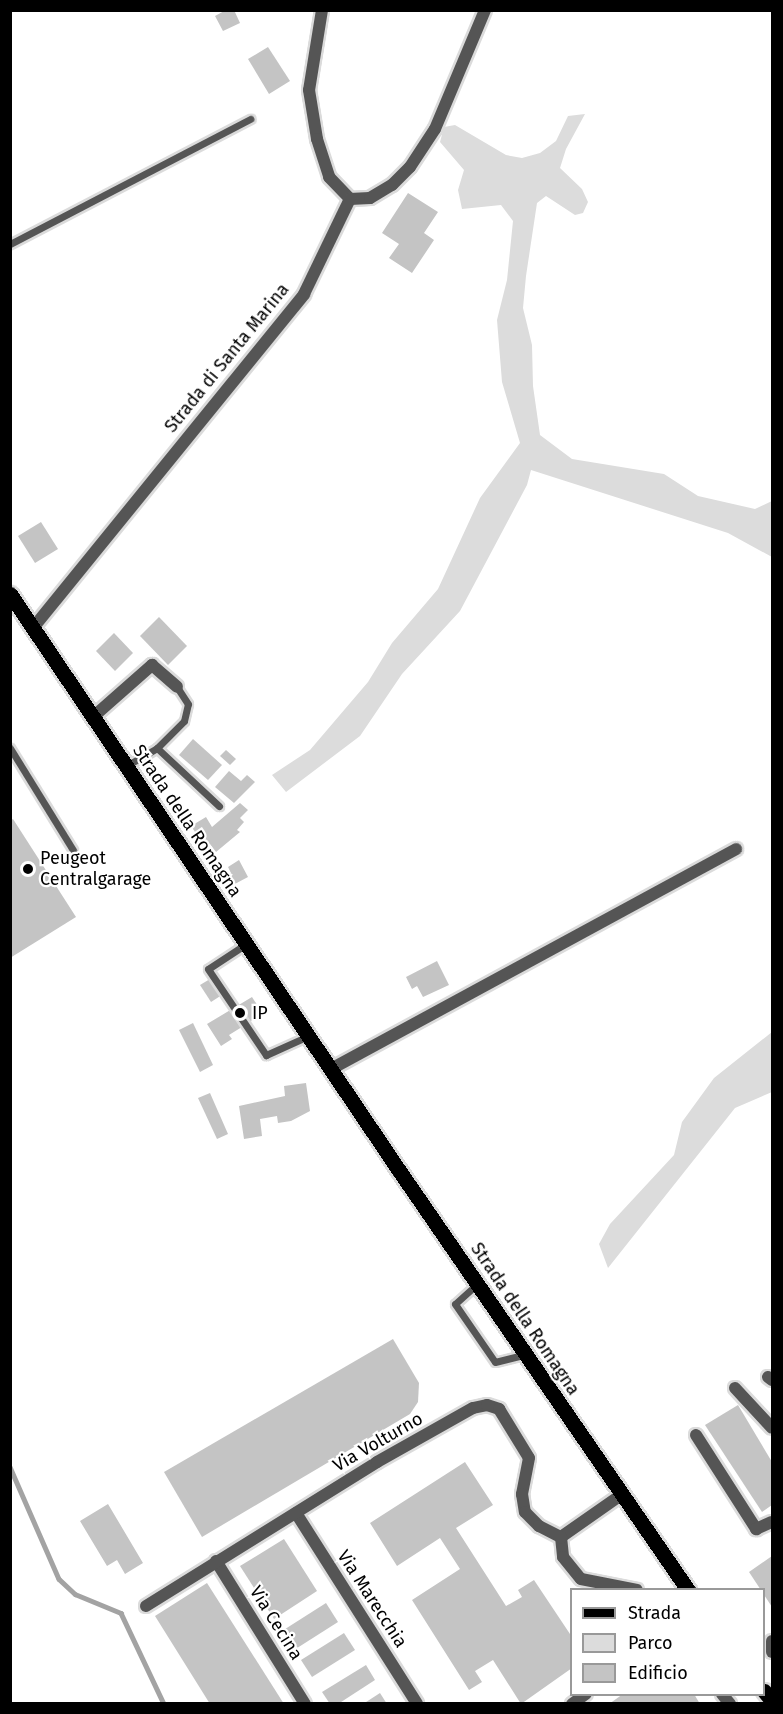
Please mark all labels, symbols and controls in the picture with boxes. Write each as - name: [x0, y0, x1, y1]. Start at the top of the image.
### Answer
- street label: Strada di Santa Marina: [160, 279, 294, 437]
- street label: Strada della Romagna: [128, 741, 246, 901]
- place label: Peugeot Centralgarage: [40, 848, 151, 890]
- marker: Peugeot Centralgarage: [21, 862, 35, 876]
- place label: IP: [252, 1002, 268, 1024]
- marker: IP: [233, 1006, 247, 1020]
- street label: Strada della Romagna: [466, 1239, 584, 1399]
- street label: Via Volturno: [329, 1408, 427, 1476]
- street label: Via Marecchia: [332, 1546, 412, 1652]
- street label: Via Cecina: [245, 1582, 307, 1664]
- legend: [570, 1588, 765, 1696]
- text: Strada: [628, 1602, 681, 1624]
- text: Parco: [628, 1632, 672, 1654]
- text: Edificio: [628, 1662, 688, 1684]

